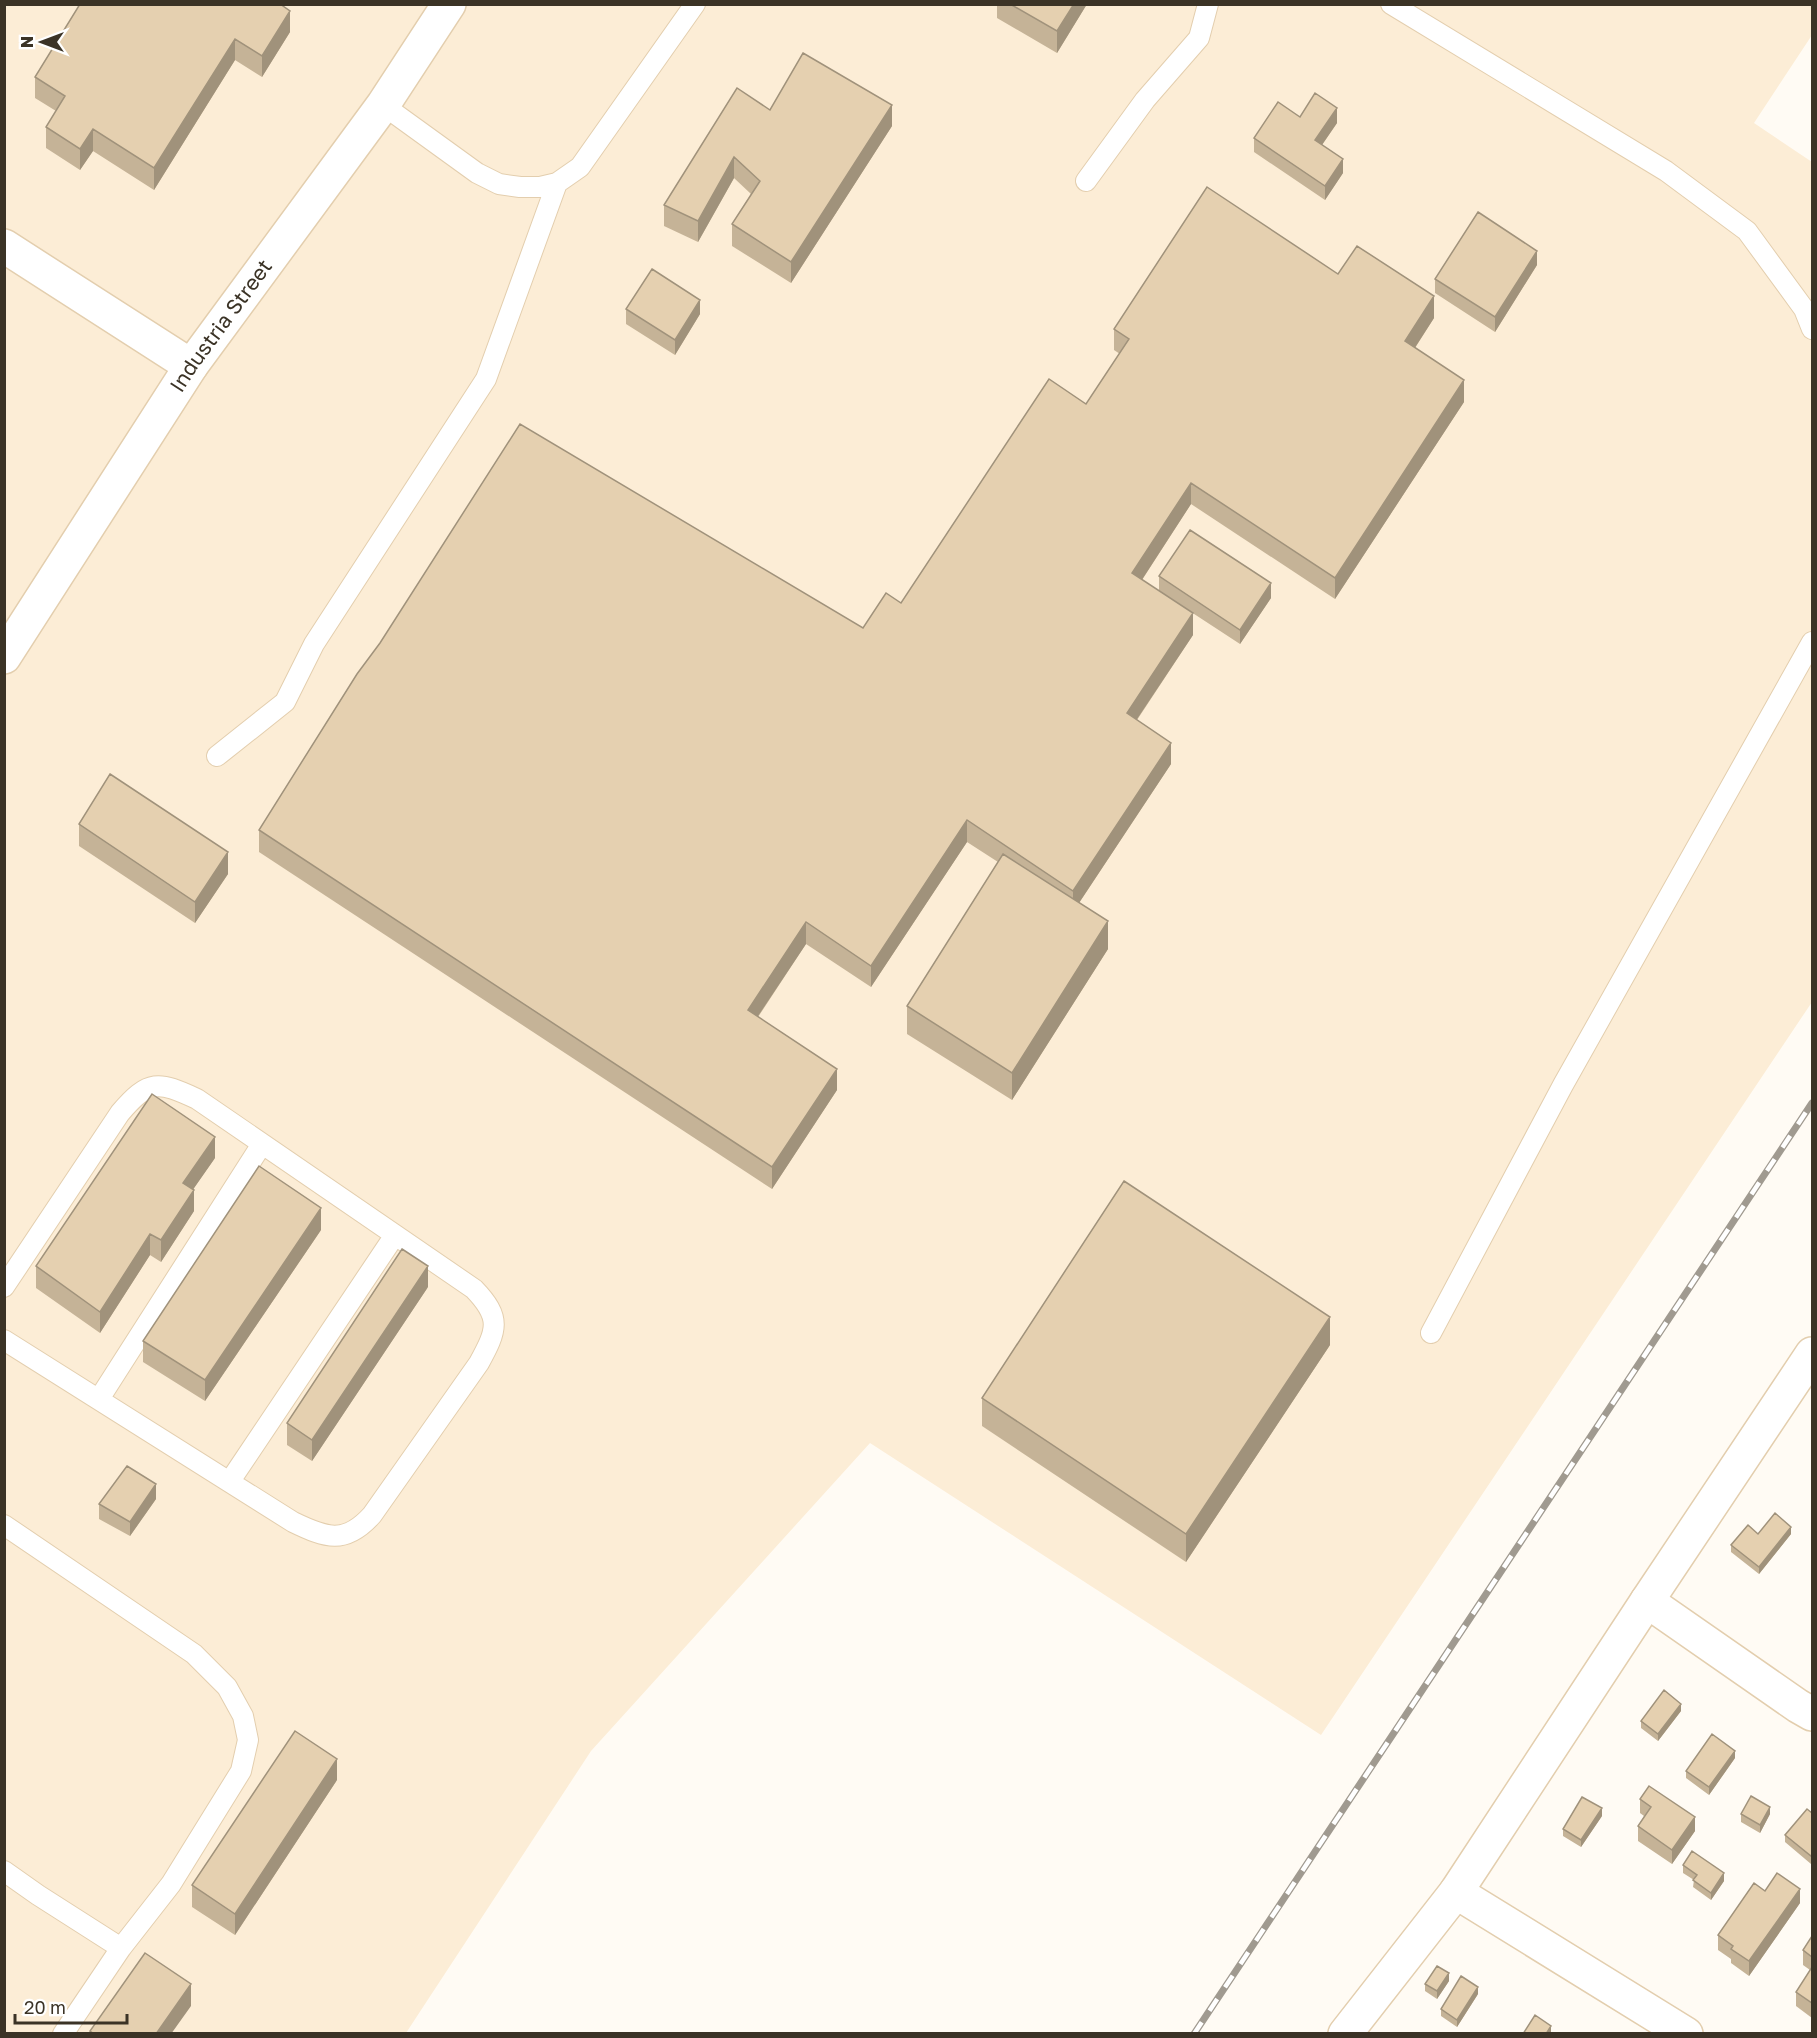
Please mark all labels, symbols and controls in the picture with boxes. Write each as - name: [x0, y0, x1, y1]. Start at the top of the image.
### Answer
- north arrow: [12, 12, 72, 72]
- text: N: [17, 36, 37, 48]
- street label: Industria Street: [164, 254, 277, 397]
- scale bar: [15, 1987, 128, 2025]
- text: 20 m: [24, 1996, 66, 2018]

